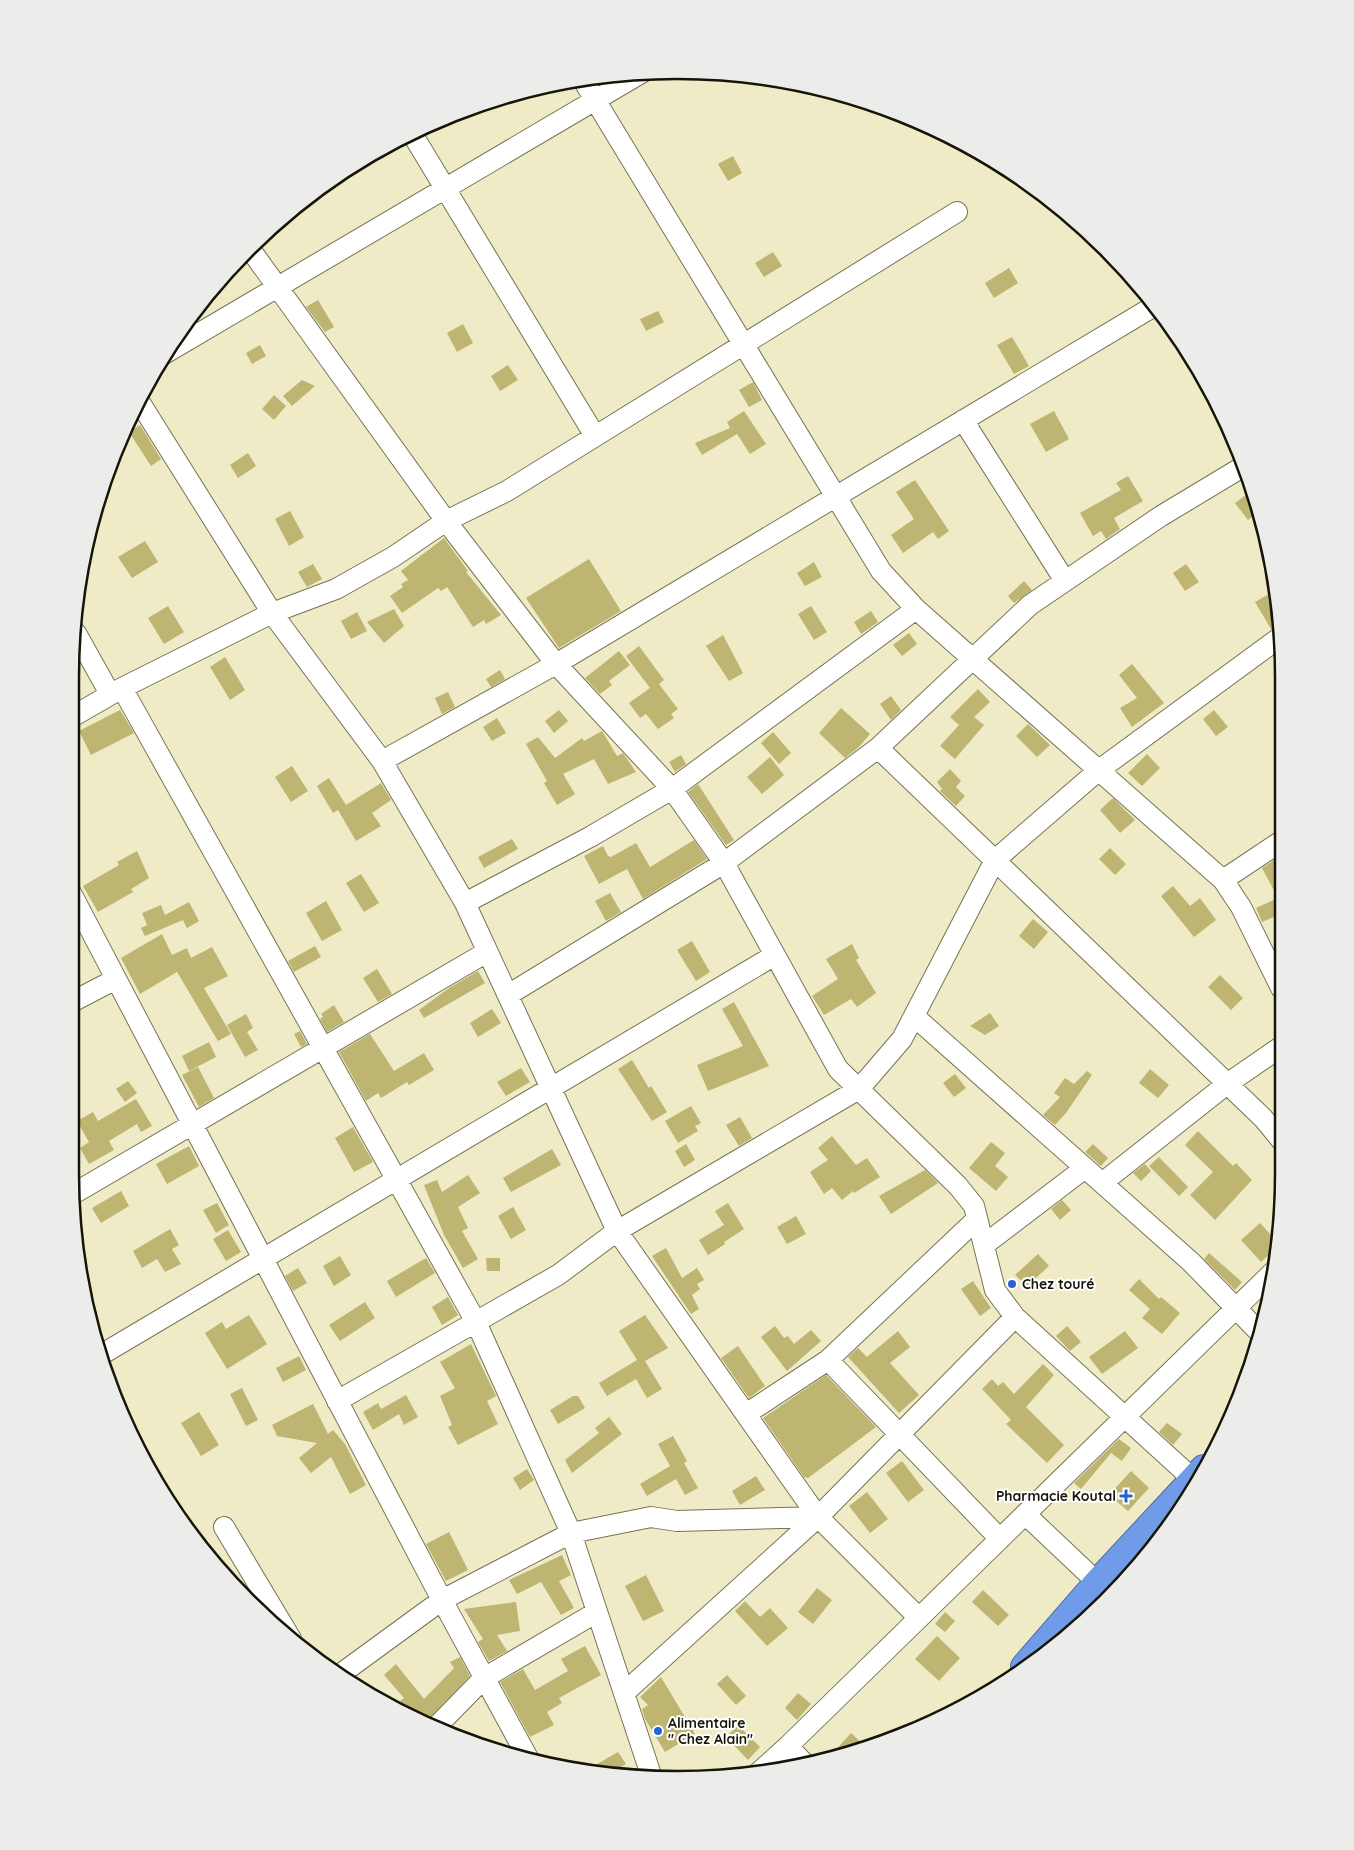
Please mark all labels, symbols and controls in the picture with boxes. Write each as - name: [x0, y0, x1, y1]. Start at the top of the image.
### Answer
- place label: Chez touré: [1022, 1275, 1095, 1293]
- marker: Chez touré: [1006, 1278, 1018, 1290]
- place label: Pharmacie Koutal: [996, 1487, 1116, 1505]
- marker: Pharmacie Koutal: [1120, 1490, 1132, 1502]
- place label: Alimentaire " Chez Alain": [668, 1714, 753, 1748]
- marker: Alimentaire " Chez Alain": [652, 1725, 664, 1737]

